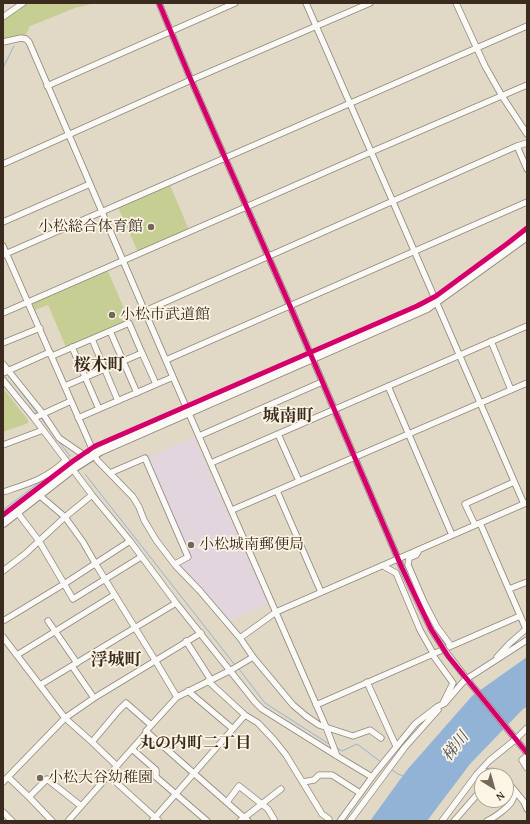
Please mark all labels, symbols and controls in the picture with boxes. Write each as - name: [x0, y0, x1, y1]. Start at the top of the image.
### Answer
- place label: 小松総合体育館: [38, 218, 143, 236]
- marker: 小松総合体育館: [146, 222, 156, 232]
- place label: 小松市武道館: [120, 306, 210, 324]
- marker: 小松市武道館: [107, 310, 117, 320]
- district label: 桜木町: [74, 356, 124, 376]
- district label: 城南町: [263, 407, 313, 427]
- place label: 小松城南郵便局: [199, 536, 304, 554]
- marker: 小松城南郵便局: [186, 540, 196, 550]
- district label: 浮城町: [91, 651, 141, 671]
- water label: 梯川: [439, 728, 473, 766]
- district label: 丸の内町二丁目: [139, 734, 251, 754]
- north arrow: [474, 768, 514, 808]
- place label: 小松大谷幼稚園: [48, 769, 153, 787]
- marker: 小松大谷幼稚園: [35, 773, 45, 783]
- text: N: [493, 788, 508, 805]

